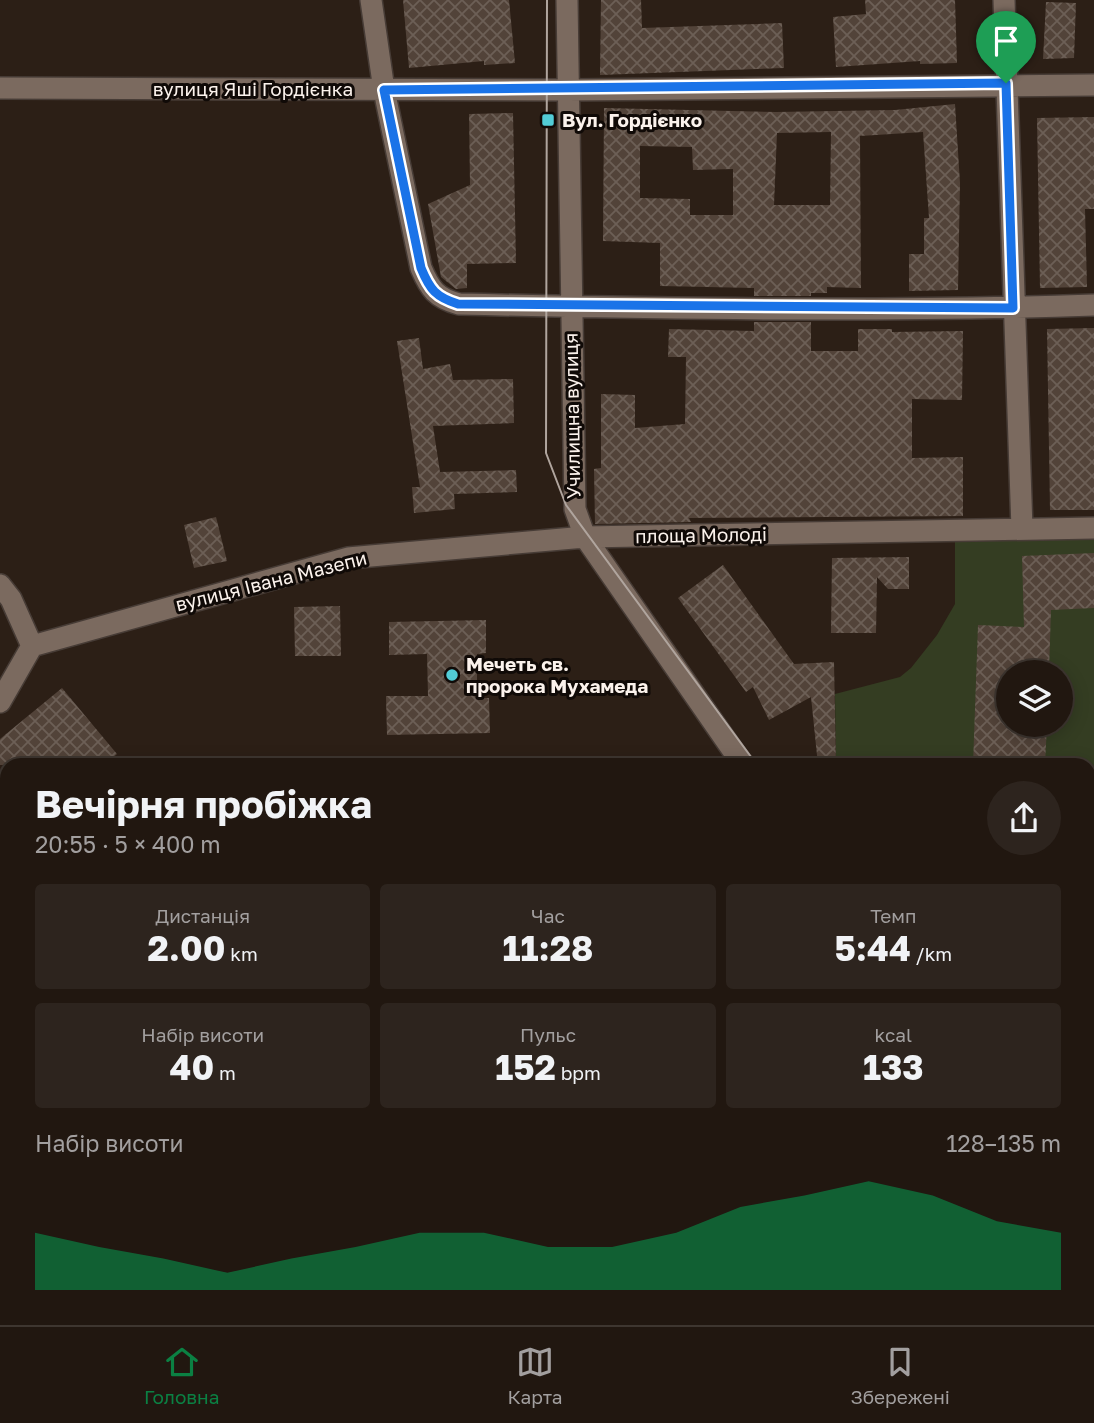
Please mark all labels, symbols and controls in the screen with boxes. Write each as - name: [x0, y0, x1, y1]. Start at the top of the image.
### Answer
- pin: [976, 11, 1036, 83]
- icon: arrive: [987, 22, 1025, 60]
- street label: вулиця Яші Гордієнка: [153, 77, 353, 100]
- place label: Вул. Гордієнко: [562, 108, 702, 131]
- marker: Вул. Гордієнко: [540, 112, 556, 128]
- street label: Училищна вулиця: [559, 333, 584, 499]
- street label: площа Молоді: [635, 522, 767, 547]
- street label: вулиця Івана Мазепи: [173, 546, 369, 615]
- place label: Мечеть св. пророка Мухамеда: [466, 652, 648, 697]
- map controls: [996, 660, 1073, 737]
- button: layers: [996, 660, 1073, 737]
- marker: Мечеть св. пророка Мухамеда: [444, 667, 460, 683]
- text: Вечірня пробіжка: [35, 781, 372, 826]
- button: share: [987, 781, 1061, 855]
- text: 20:55 · 5 × 400 m: [35, 830, 221, 858]
- text: Дистанція: [155, 904, 250, 927]
- text: Час: [531, 904, 565, 927]
- text: Темп: [870, 904, 916, 927]
- text: 2.00: [147, 927, 226, 969]
- text: 11:28: [502, 927, 594, 969]
- text: 5:44: [834, 927, 911, 969]
- text: km: [226, 942, 258, 965]
- text: /km: [911, 942, 952, 965]
- text: Набір висоти: [141, 1023, 264, 1046]
- text: Пульс: [520, 1023, 576, 1046]
- text: kcal: [875, 1023, 912, 1046]
- text: 40: [170, 1046, 214, 1088]
- text: 152: [495, 1046, 556, 1088]
- text: 133: [863, 1046, 924, 1088]
- text: m: [214, 1061, 236, 1084]
- text: bpm: [556, 1061, 601, 1084]
- text: Набір висоти: [35, 1129, 184, 1157]
- text: 128–135 m: [946, 1129, 1061, 1157]
- tab: Головна: [144, 1343, 219, 1408]
- tab: Карта: [507, 1343, 563, 1408]
- tab: Збережені: [851, 1343, 950, 1408]

